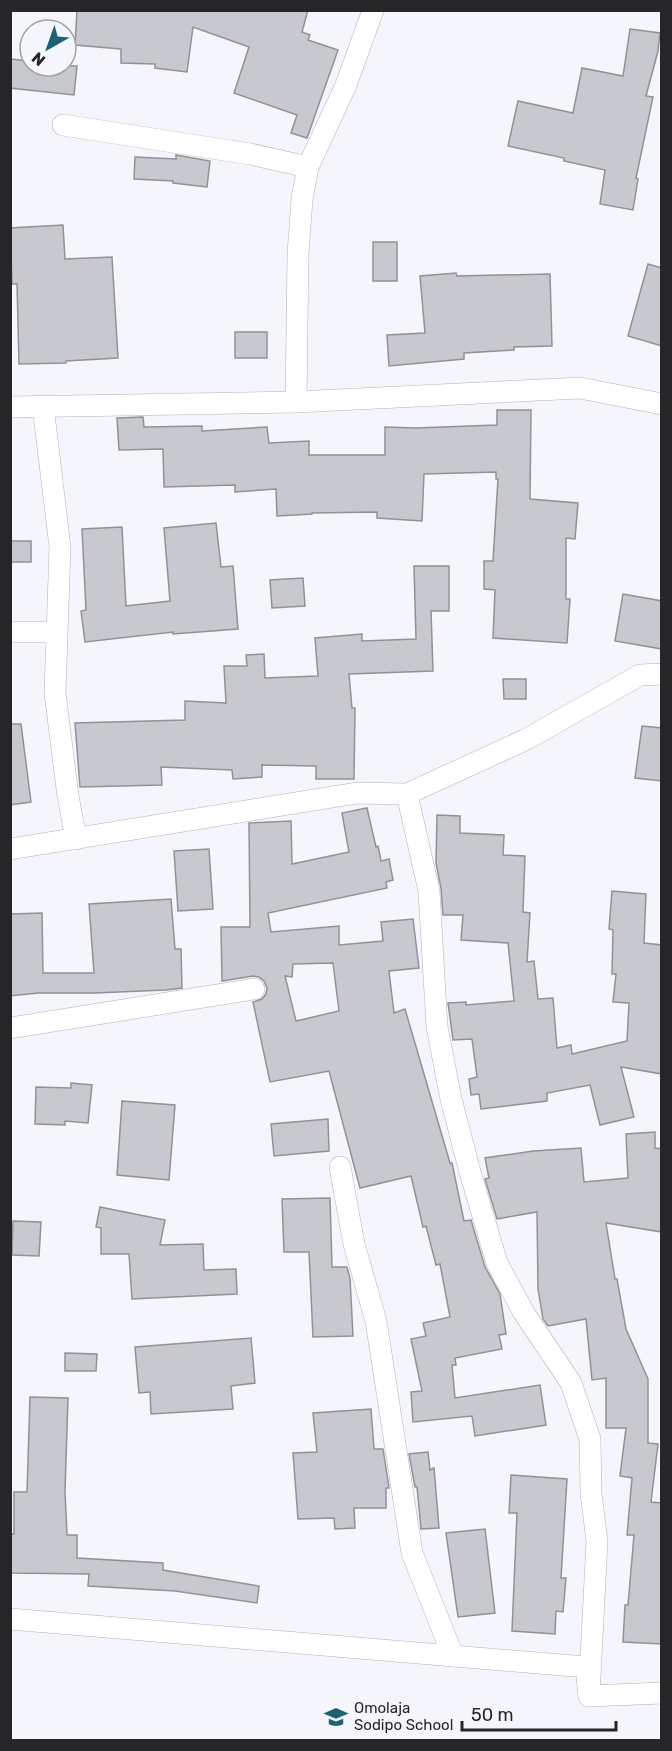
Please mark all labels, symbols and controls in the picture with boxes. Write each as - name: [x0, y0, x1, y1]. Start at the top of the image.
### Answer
- north arrow: [18, 18, 78, 78]
- text: N: [28, 48, 49, 70]
- scale bar: [462, 1694, 616, 1732]
- place label: Omolaja Sodipo School: [354, 1699, 453, 1734]
- school or university icon: Omolaja Sodipo School: [323, 1704, 349, 1730]
- text: 50 m: [471, 1704, 514, 1726]

